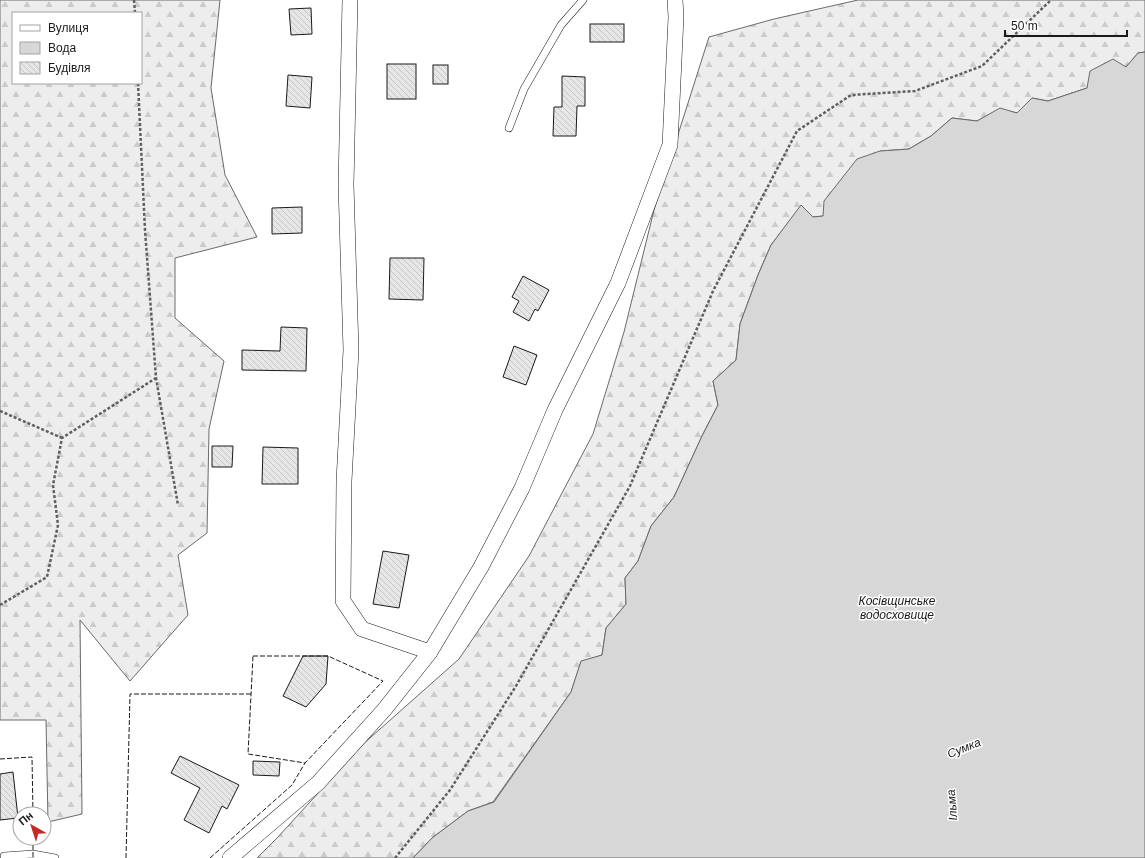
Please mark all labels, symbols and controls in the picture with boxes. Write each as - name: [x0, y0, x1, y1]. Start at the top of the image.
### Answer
- legend: [12, 12, 142, 84]
- scale bar: [1005, 12, 1127, 38]
- text: 50 m: [1011, 19, 1038, 33]
- text: Вулиця: [48, 21, 89, 35]
- text: Вода: [48, 41, 76, 55]
- text: Будівля: [48, 61, 90, 75]
- water label: Косівщинське водосховище: [859, 594, 936, 622]
- water label: Сумка: [945, 735, 983, 761]
- water label: Ільма: [944, 788, 960, 821]
- north arrow: [12, 806, 52, 846]
- text: Пн: [16, 809, 35, 827]

